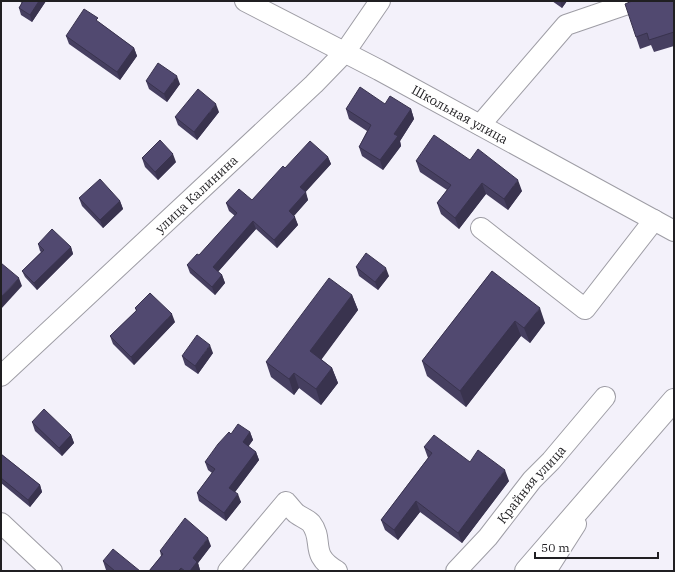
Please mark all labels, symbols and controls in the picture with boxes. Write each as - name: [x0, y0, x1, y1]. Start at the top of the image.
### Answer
- street label: Школьная улица: [408, 81, 511, 148]
- street label: улица Калинина: [152, 152, 241, 237]
- street label: Крайняя улица: [494, 442, 570, 527]
- scale bar: [535, 534, 658, 560]
- text: 50 m: [541, 540, 570, 555]

